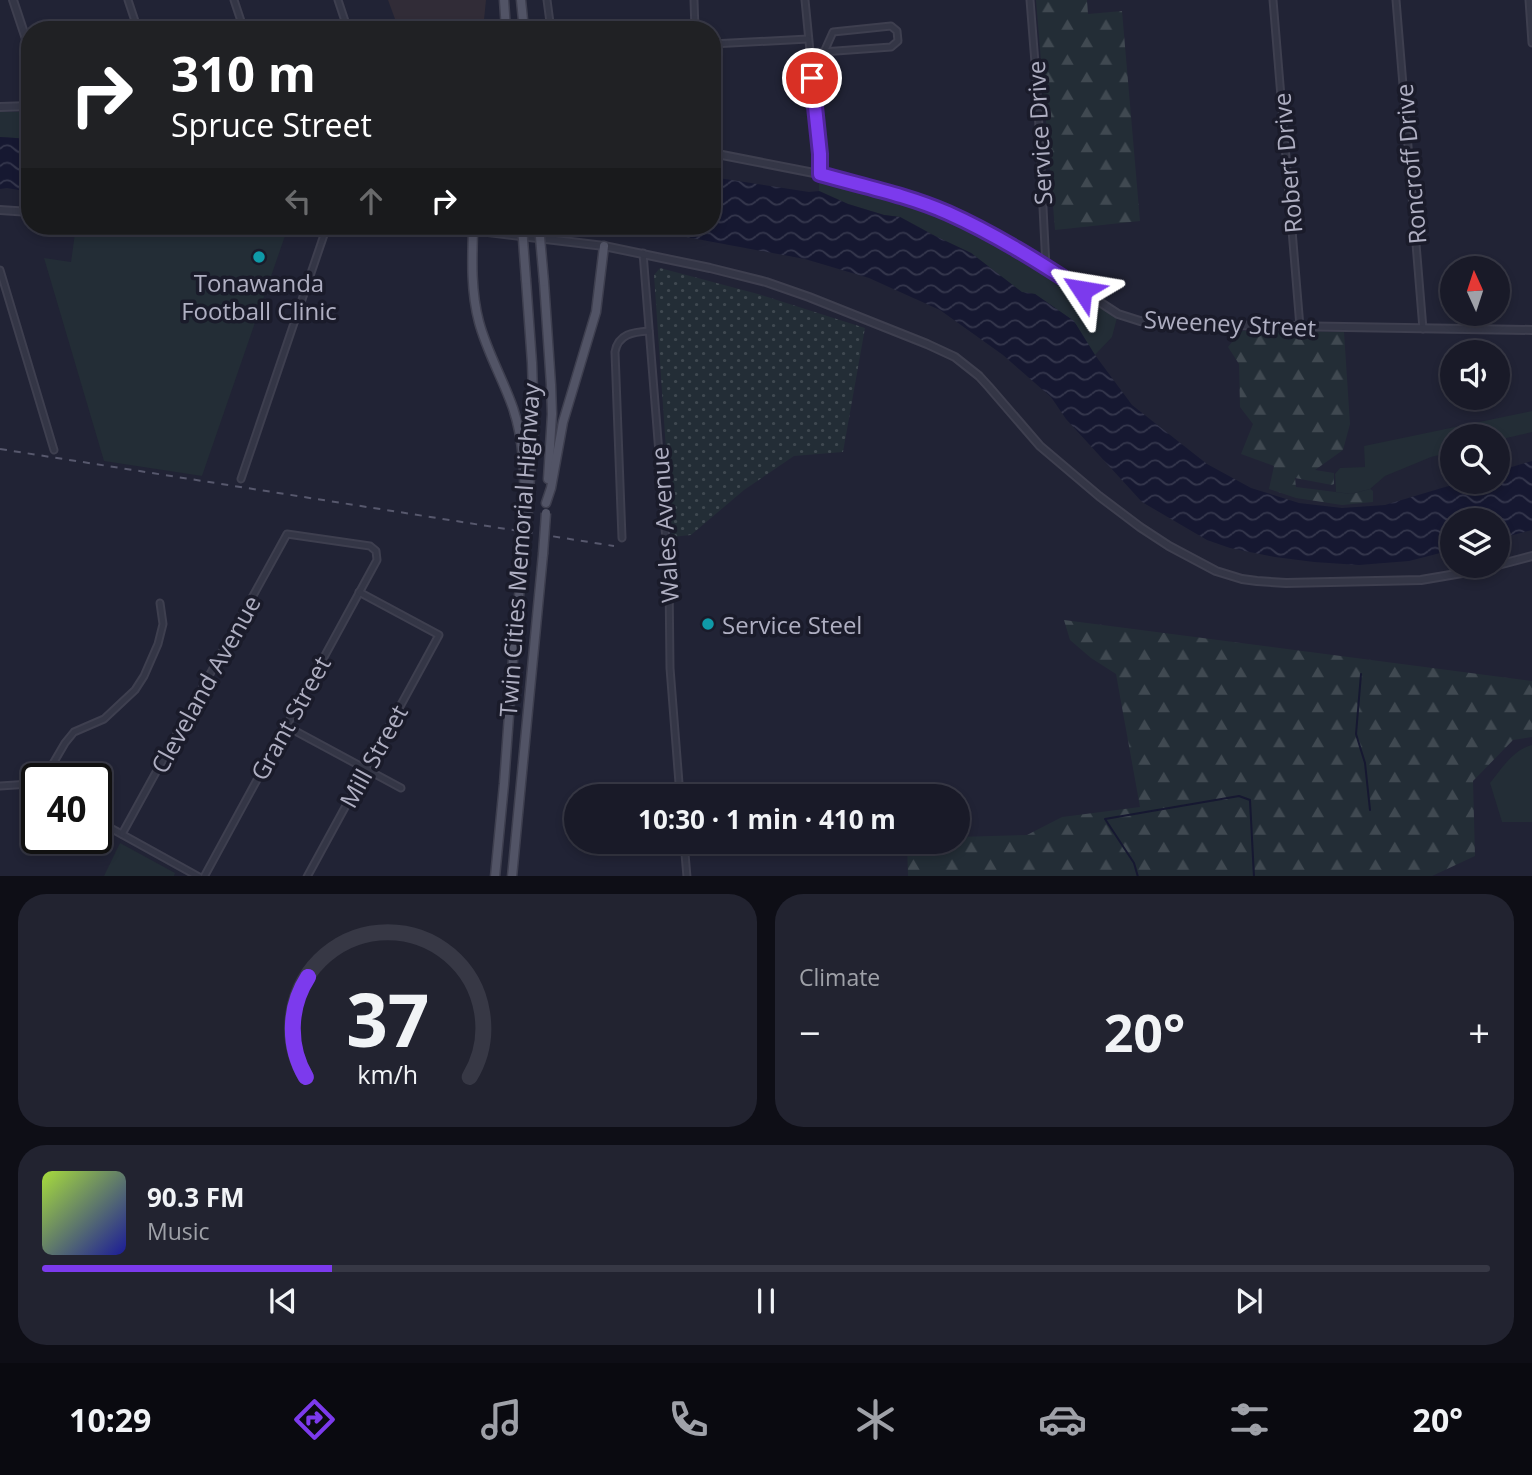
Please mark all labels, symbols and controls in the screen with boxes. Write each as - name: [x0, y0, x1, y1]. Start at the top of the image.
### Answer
- text: 310 m: [171, 40, 316, 106]
- pin: [782, 48, 842, 108]
- icon: right: [56, 49, 147, 140]
- icon: arrive: [793, 59, 831, 97]
- street label: Service Drive: [1019, 60, 1059, 206]
- street label: Roncroff Drive: [1387, 82, 1433, 246]
- street label: Robert Drive: [1264, 91, 1310, 235]
- text: Spruce Street: [171, 103, 372, 146]
- icon: left: [279, 182, 317, 220]
- icon: ahead: [352, 182, 390, 220]
- icon: right: [425, 182, 463, 220]
- marker: Tonawanda Football Clinic: [251, 249, 267, 265]
- position arrow: [1045, 253, 1119, 327]
- north arrow: [1440, 256, 1510, 326]
- map controls: [1440, 256, 1510, 578]
- place label: Tonawanda Football Clinic: [181, 266, 337, 327]
- street label: Sweeney Street: [1143, 302, 1317, 344]
- button: sound: [1440, 340, 1510, 410]
- street label: Twin Cities Memorial Highway: [491, 381, 547, 718]
- button: search: [1440, 424, 1510, 494]
- street label: Wales Avenue: [642, 446, 686, 604]
- button: layers: [1440, 508, 1510, 578]
- street label: Cleveland Avenue: [142, 589, 268, 779]
- place label: Service Steel: [722, 608, 862, 641]
- marker: Service Steel: [700, 616, 716, 632]
- street label: Grant Street: [242, 650, 338, 786]
- street label: Mill Street: [331, 699, 415, 813]
- speed limit sign: 40: [21, 763, 112, 854]
- text: 10:30 · 1 min · 410 m: [638, 801, 896, 837]
- text: Climate: [799, 961, 880, 993]
- text: 37: [346, 969, 429, 1068]
- text: 20°: [1104, 996, 1185, 1067]
- text: −: [799, 1006, 821, 1058]
- text: +: [1468, 1006, 1490, 1058]
- text: km/h: [357, 1056, 418, 1090]
- text: 90.3 FM: [147, 1179, 245, 1215]
- text: Music: [147, 1215, 210, 1247]
- icon: previous: [264, 1282, 302, 1320]
- icon: pause: [747, 1282, 785, 1320]
- icon: next: [1230, 1282, 1268, 1320]
- icon: directions: [290, 1395, 339, 1444]
- icon: music: [477, 1395, 526, 1444]
- icon: phone: [664, 1395, 713, 1444]
- icon: climate: [851, 1395, 900, 1444]
- icon: car: [1038, 1395, 1087, 1444]
- icon: filters: [1225, 1395, 1274, 1444]
- text: 10:29: [69, 1398, 151, 1441]
- text: 20°: [1413, 1398, 1463, 1441]

